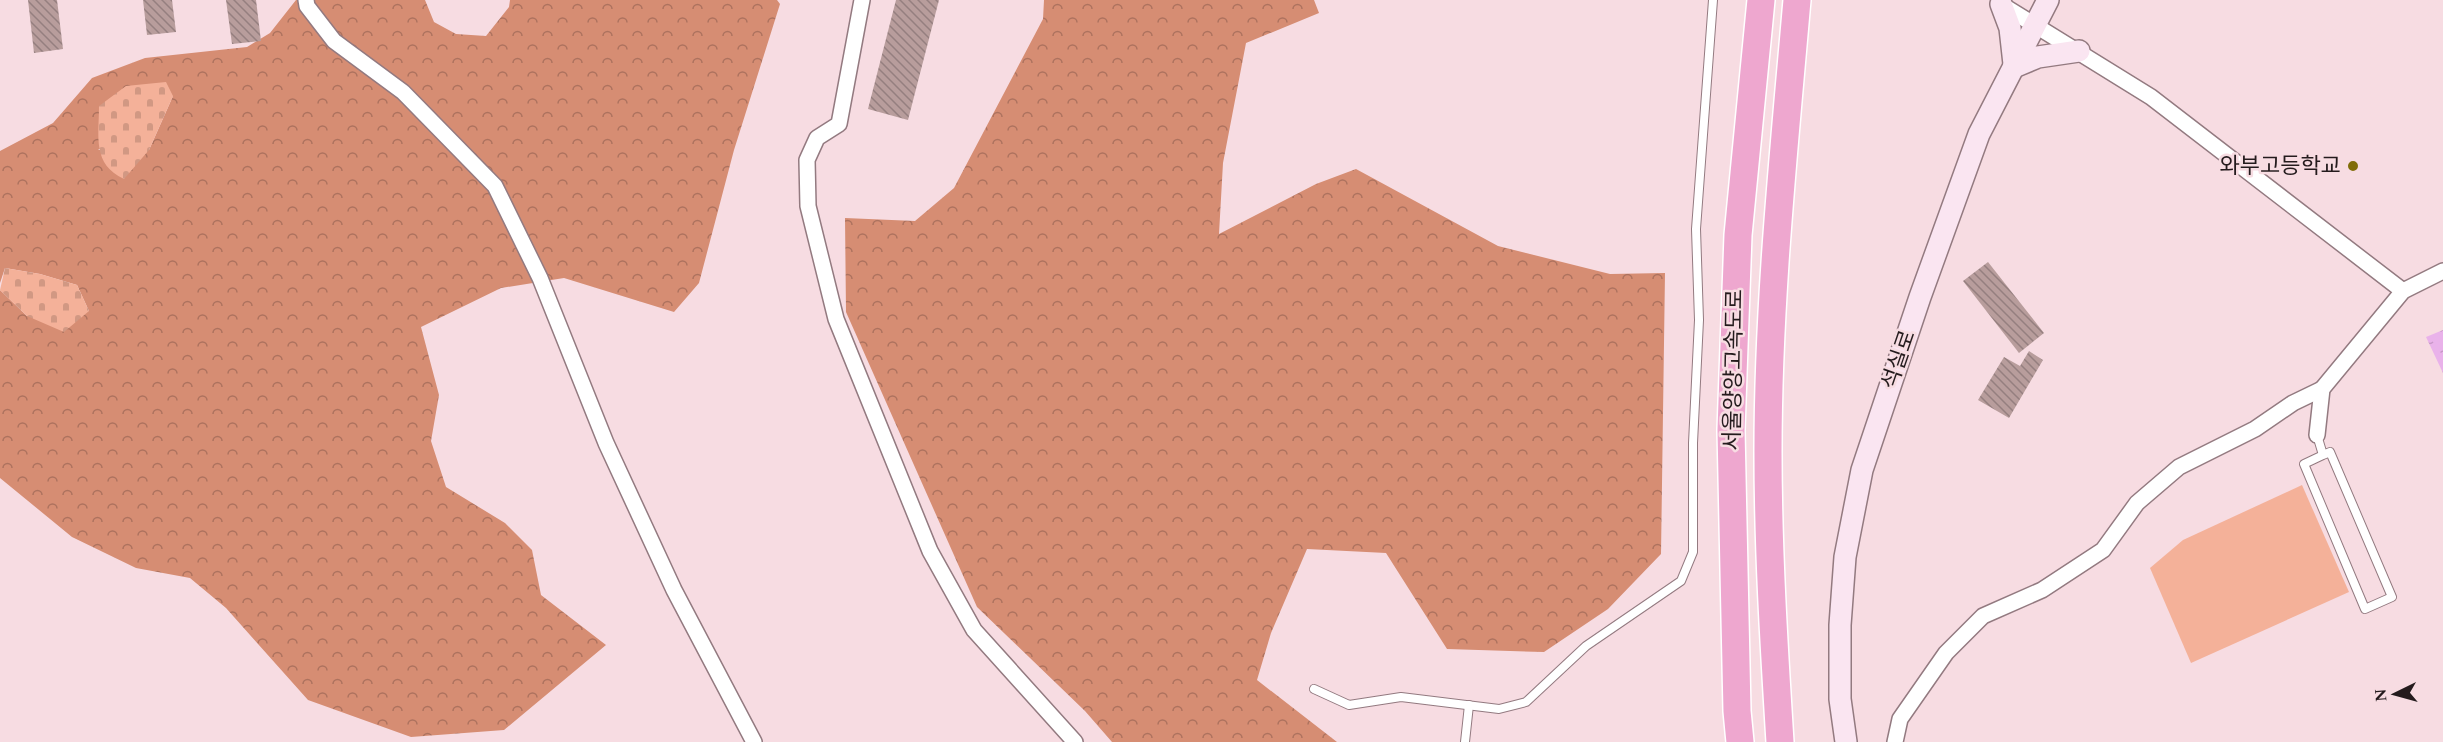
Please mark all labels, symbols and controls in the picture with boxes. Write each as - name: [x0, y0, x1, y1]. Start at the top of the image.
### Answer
- place label: 와부고등학교: [2220, 150, 2341, 183]
- marker: 와부고등학교: [2346, 159, 2360, 173]
- street label: 서울양양고속도로: [1716, 289, 1752, 451]
- street label: 석실로: [1874, 326, 1924, 394]
- north arrow: [2365, 664, 2425, 724]
- text: N: [2369, 688, 2394, 703]

